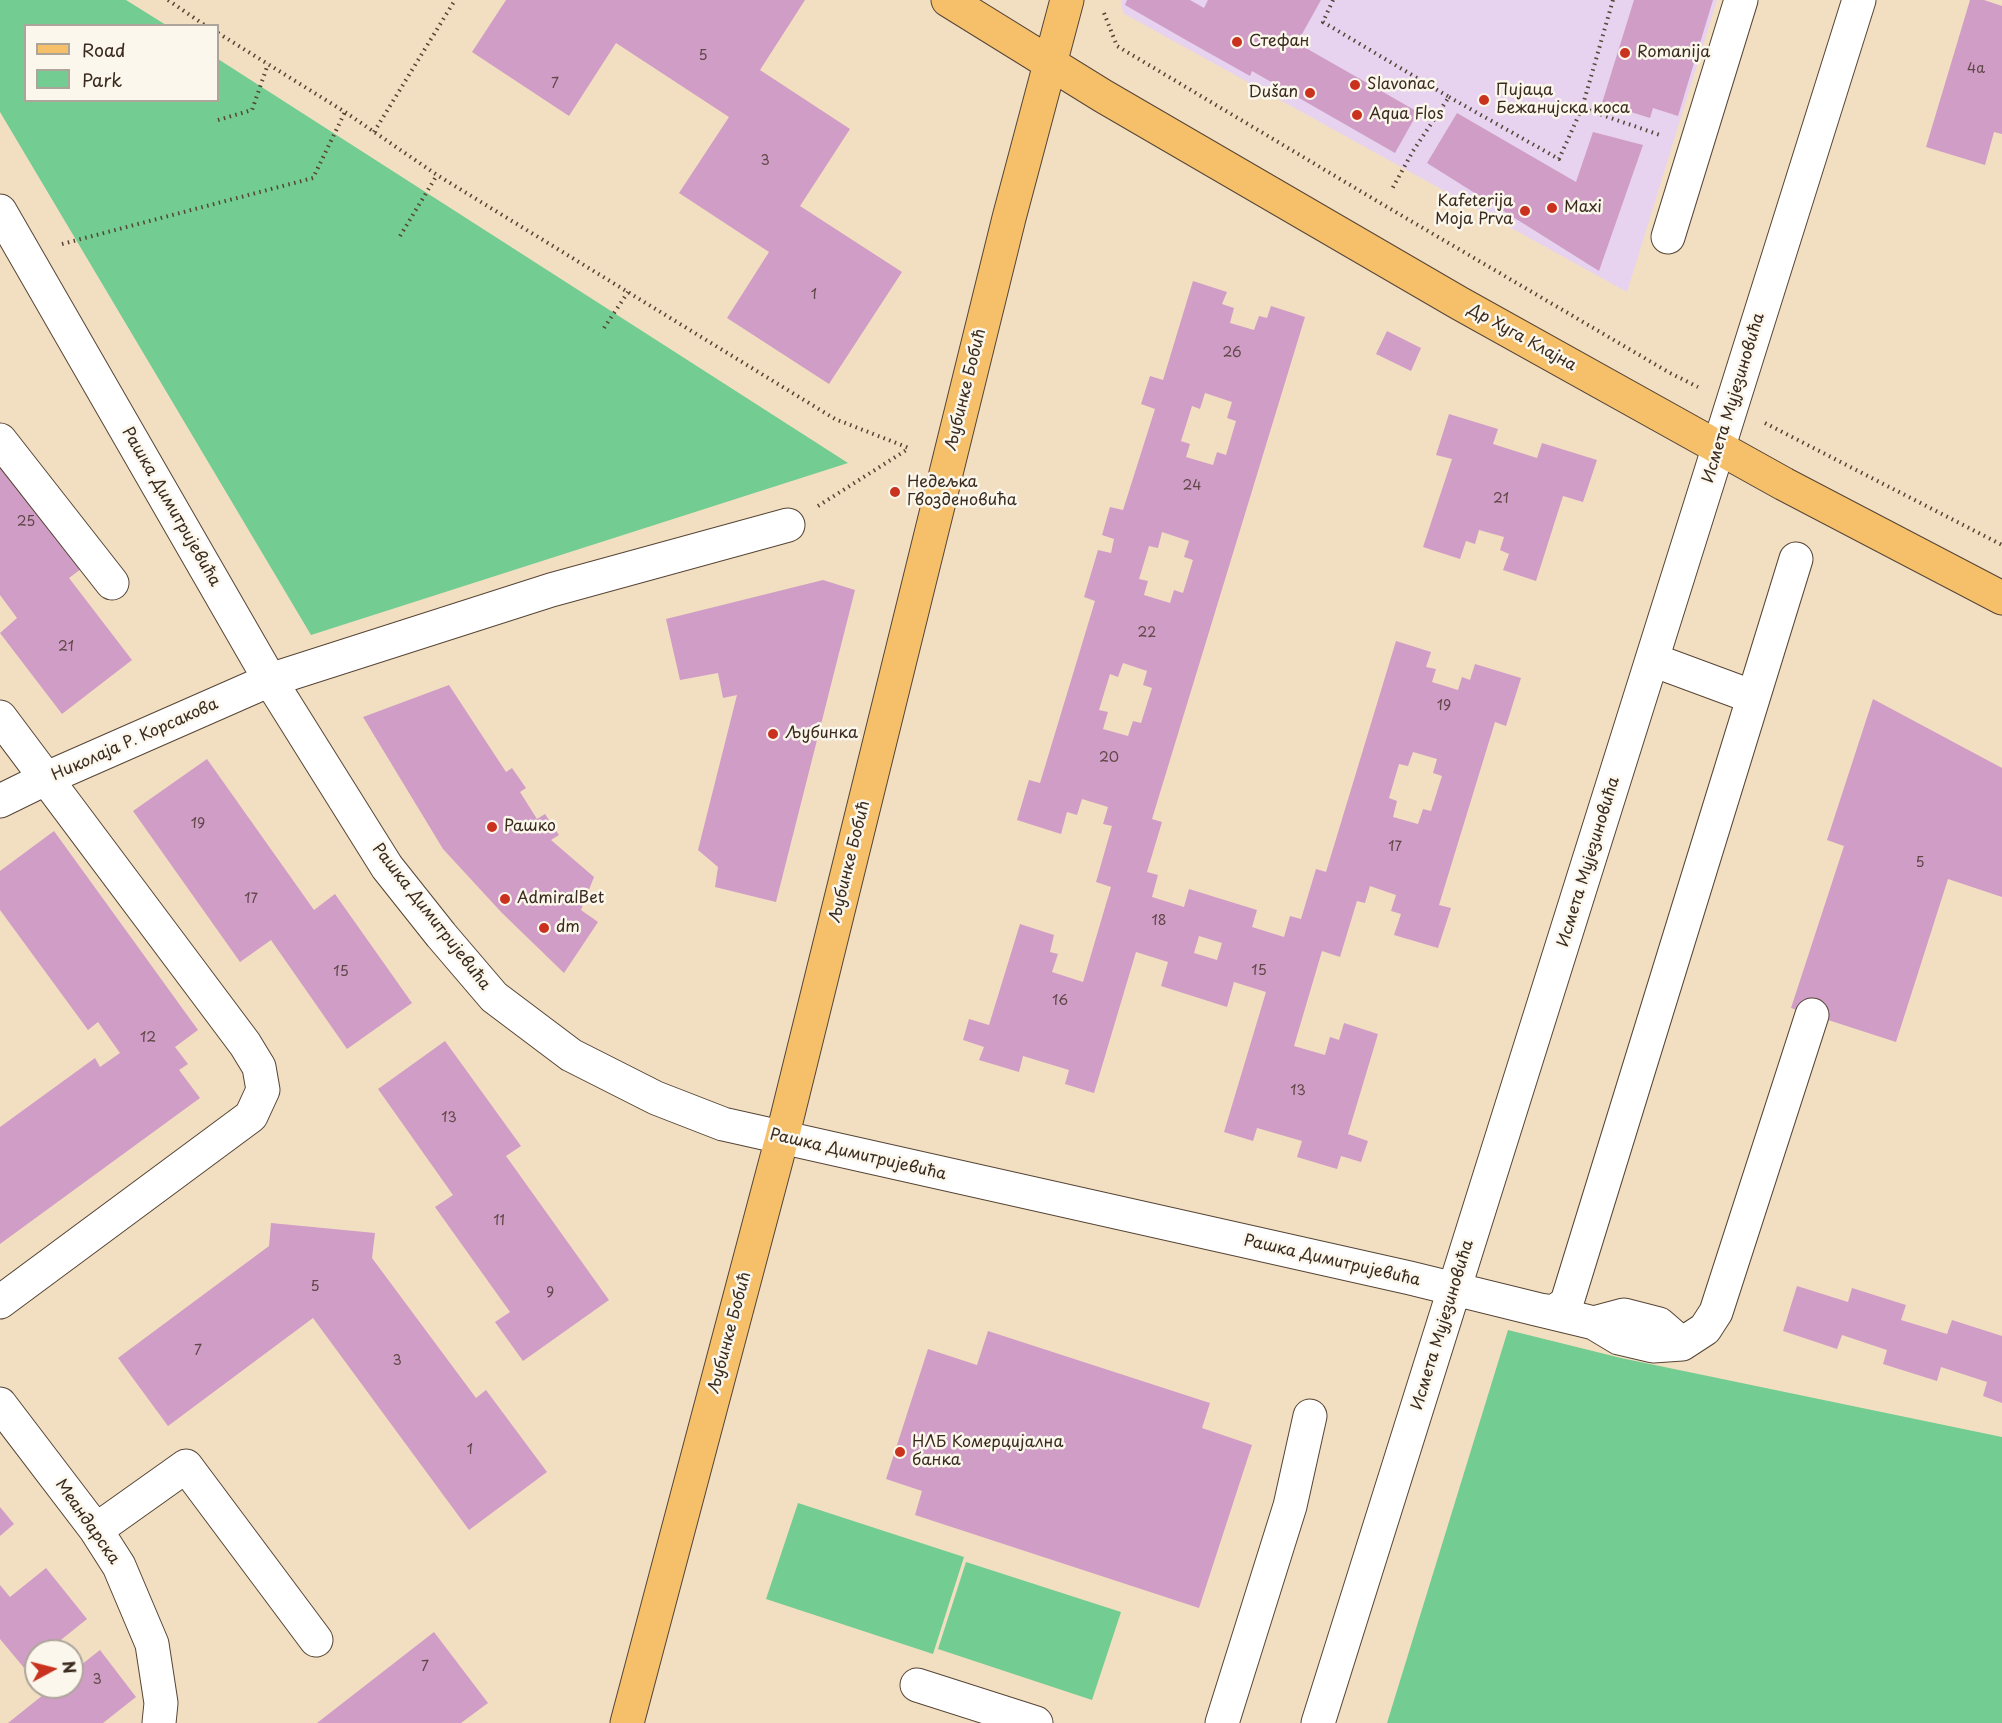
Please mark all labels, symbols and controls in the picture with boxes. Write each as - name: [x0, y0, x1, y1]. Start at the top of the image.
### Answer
- legend: [24, 24, 219, 102]
- place label: Стефан: [1249, 32, 1309, 52]
- marker: Стефан: [1230, 35, 1244, 49]
- text: Road: [82, 36, 126, 63]
- place label: Romanija: [1637, 43, 1710, 63]
- marker: Romanija: [1618, 46, 1632, 60]
- house number: 5: [698, 48, 708, 64]
- house number: 4a: [1967, 61, 1985, 77]
- text: Park: [82, 66, 122, 93]
- place label: Slavonac: [1367, 75, 1435, 95]
- house number: 7: [551, 76, 559, 92]
- marker: Slavonac: [1348, 78, 1362, 92]
- place label: Пијаца Бежанијска коса: [1496, 81, 1630, 119]
- place label: Dušan: [1248, 83, 1298, 103]
- marker: Dušan: [1303, 86, 1317, 100]
- marker: Пијаца Бежанијска коса: [1477, 93, 1491, 107]
- place label: Aqua Flos: [1369, 105, 1443, 125]
- marker: Aqua Flos: [1350, 108, 1364, 122]
- house number: 3: [760, 153, 770, 169]
- place label: Kafeterija Moja Prva: [1435, 192, 1513, 230]
- place label: Maxi: [1564, 198, 1602, 218]
- marker: Maxi: [1545, 201, 1559, 215]
- marker: Kafeterija Moja Prva: [1518, 204, 1532, 218]
- house number: 1: [811, 287, 817, 303]
- street label: Др Хуга Клајна: [1464, 300, 1580, 376]
- street label: Исмета Мујезиновића: [1699, 311, 1769, 485]
- street label: Љубинке Бобић: [942, 327, 990, 453]
- house number: 26: [1222, 345, 1242, 361]
- street label: Рашка Димитријевића: [118, 424, 224, 590]
- place label: Недељка Гвозденовића: [907, 473, 1017, 511]
- house number: 24: [1183, 478, 1201, 494]
- marker: Недељка Гвозденовића: [888, 485, 902, 499]
- house number: 21: [1493, 491, 1509, 507]
- house number: 25: [17, 514, 35, 530]
- house number: 22: [1138, 625, 1156, 641]
- house number: 21: [58, 639, 74, 655]
- street label: Николаја Р. Корсакова: [49, 695, 221, 785]
- house number: 19: [1437, 698, 1451, 714]
- place label: Љубинка: [785, 724, 858, 744]
- marker: Љубинка: [766, 727, 780, 741]
- house number: 20: [1099, 750, 1119, 766]
- street label: Исмета Мујезиновића: [1554, 775, 1624, 949]
- street label: Љубинке Бобић: [826, 799, 874, 925]
- house number: 19: [191, 816, 205, 832]
- place label: Рашко: [504, 817, 556, 837]
- marker: Рашко: [485, 820, 499, 834]
- house number: 17: [1388, 839, 1402, 855]
- street label: Рашка Димитријевића: [368, 840, 494, 994]
- house number: 5: [1915, 855, 1925, 871]
- place label: AdmiralBet: [517, 889, 604, 909]
- house number: 17: [244, 891, 258, 907]
- marker: AdmiralBet: [498, 892, 512, 906]
- house number: 18: [1151, 913, 1167, 929]
- place label: dm: [556, 918, 580, 938]
- marker: dm: [537, 921, 551, 935]
- house number: 15: [1251, 963, 1267, 979]
- house number: 15: [333, 964, 349, 980]
- house number: 16: [1052, 993, 1068, 1009]
- house number: 12: [140, 1030, 156, 1046]
- house number: 13: [1290, 1083, 1306, 1099]
- house number: 13: [441, 1110, 457, 1126]
- street label: Рашка Димитријевића: [768, 1125, 948, 1185]
- house number: 11: [493, 1213, 505, 1229]
- street label: Рашка Димитријевића: [1242, 1231, 1422, 1291]
- street label: Исмета Мујезиновића: [1408, 1238, 1478, 1412]
- street label: Љубинке Бобић: [705, 1270, 755, 1396]
- house number: 5: [310, 1279, 320, 1295]
- house number: 9: [546, 1285, 554, 1301]
- house number: 7: [194, 1343, 202, 1359]
- house number: 3: [392, 1353, 402, 1369]
- place label: НЛБ Комерцијална банка: [912, 1433, 1063, 1471]
- house number: 1: [467, 1442, 473, 1458]
- marker: НЛБ Комерцијална банка: [893, 1445, 907, 1459]
- street label: Меандарска: [51, 1476, 123, 1568]
- north arrow: [24, 1639, 84, 1699]
- text: N: [57, 1659, 83, 1675]
- house number: 7: [421, 1659, 429, 1675]
- house number: 3: [92, 1672, 102, 1688]

